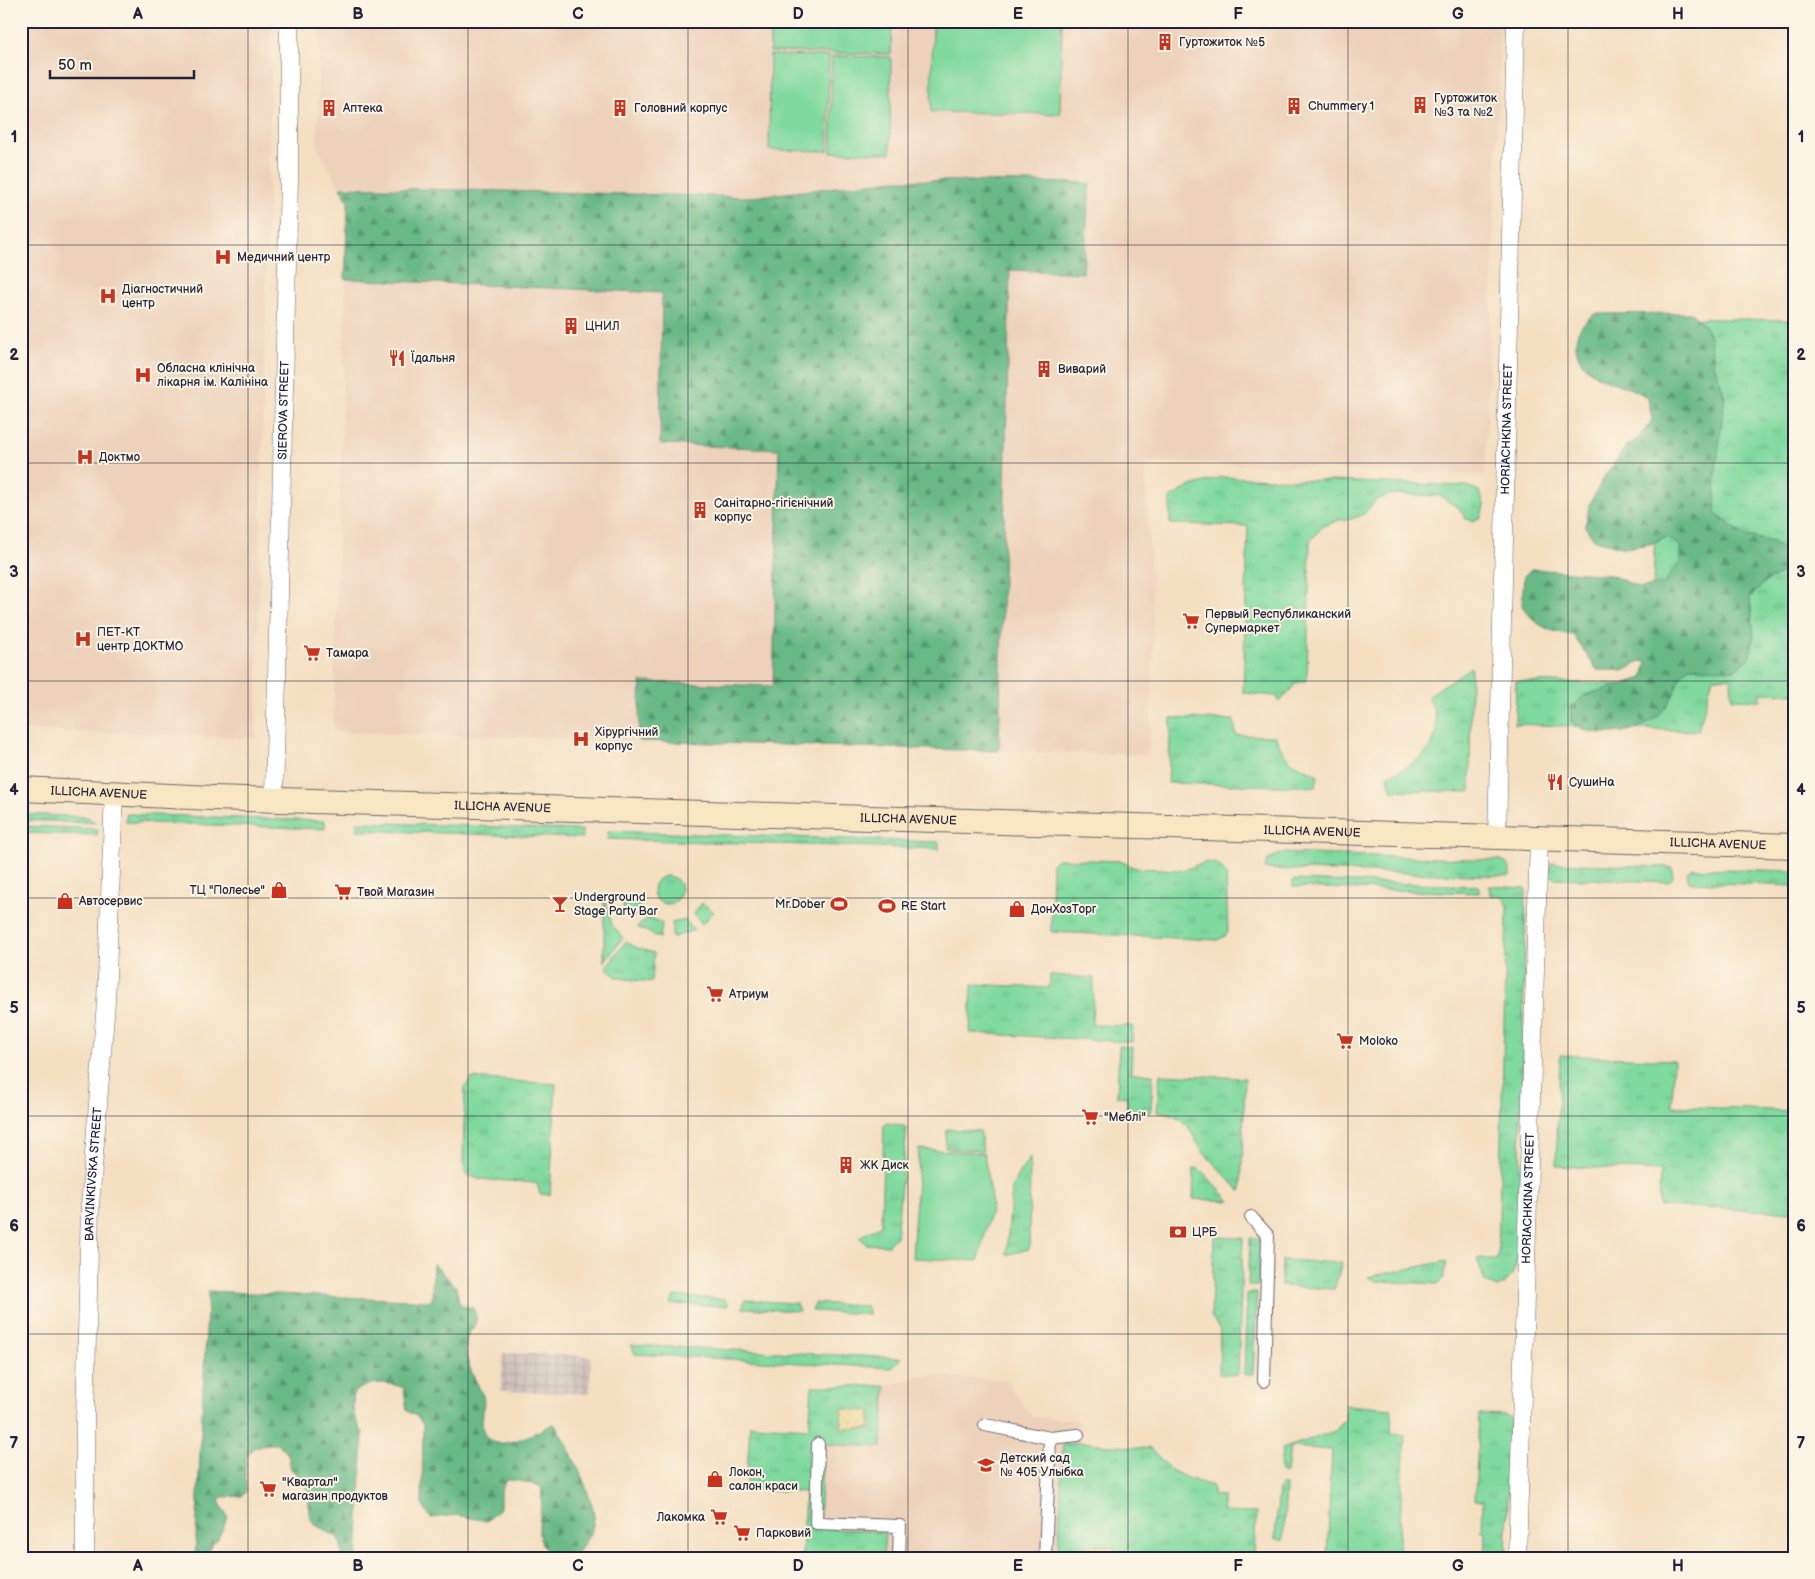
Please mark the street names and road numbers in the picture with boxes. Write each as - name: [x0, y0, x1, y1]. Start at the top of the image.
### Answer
- street label: SIEROVA STREET: [275, 360, 293, 460]
- street label: HORIACHKINA STREET: [1498, 363, 1516, 495]
- street label: ILLICHA AVENUE: [50, 783, 148, 803]
- street label: ILLICHA AVENUE: [454, 798, 551, 816]
- street label: ILLICHA AVENUE: [860, 811, 957, 829]
- street label: ILLICHA AVENUE: [1264, 823, 1361, 841]
- street label: ILLICHA AVENUE: [1670, 835, 1767, 853]
- street label: BARVINKIVSKA STREET: [82, 1106, 106, 1241]
- street label: HORIACHKINA STREET: [1519, 1132, 1538, 1264]

